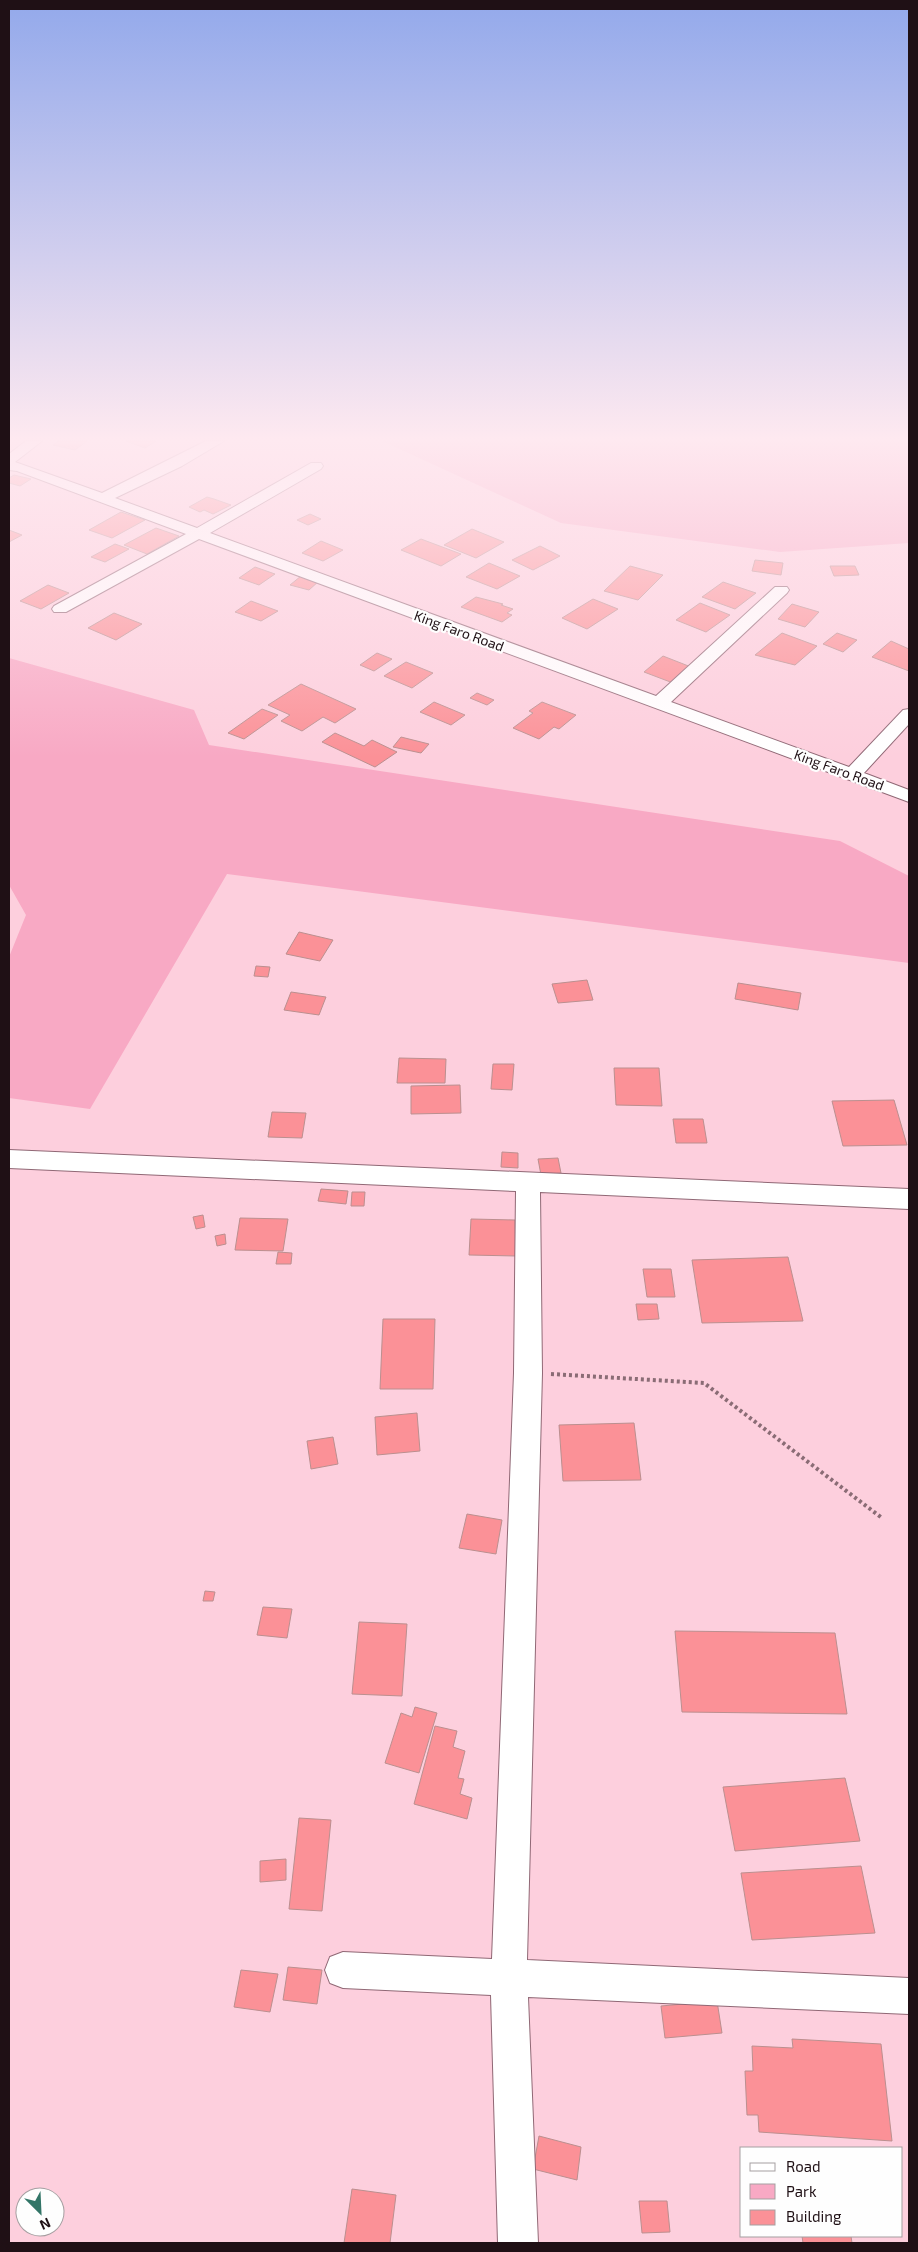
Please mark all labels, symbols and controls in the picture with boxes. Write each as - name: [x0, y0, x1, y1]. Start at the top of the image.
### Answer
- street label: King Faro Road: [412, 606, 506, 655]
- street label: King Faro Road: [792, 745, 886, 794]
- legend: [740, 2147, 903, 2237]
- text: Road: [786, 2157, 821, 2175]
- text: Park: [786, 2182, 817, 2200]
- north arrow: [15, 2187, 65, 2237]
- text: Building: [786, 2207, 842, 2225]
- text: N: [37, 2215, 54, 2234]

